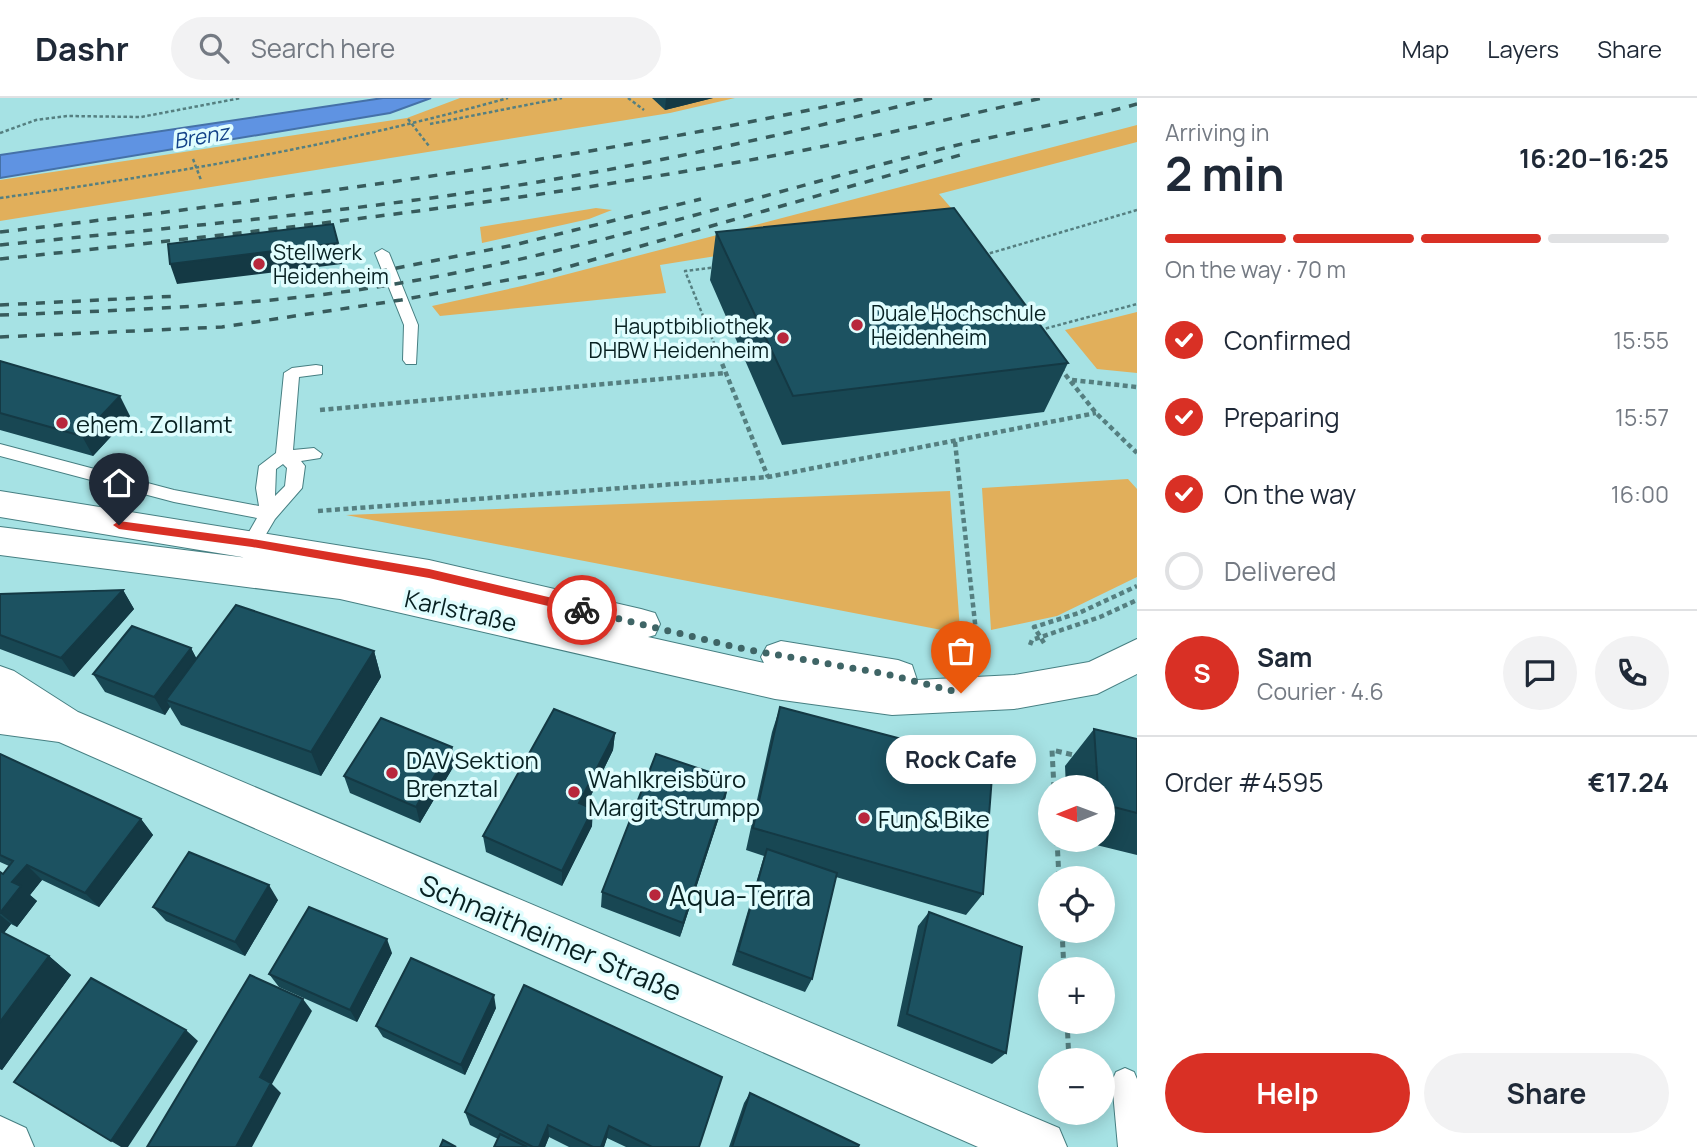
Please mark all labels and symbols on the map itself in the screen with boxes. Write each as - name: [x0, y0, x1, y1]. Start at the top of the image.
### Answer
- water label: Brenz: [171, 117, 234, 155]
- place label: Stellwerk Heidenheim: [273, 238, 389, 290]
- marker: Stellwerk Heidenheim: [251, 256, 267, 272]
- place label: Duale Hochschule Heidenheim: [871, 299, 1046, 351]
- place label: Hauptbibliothek DHBW Heidenheim: [589, 312, 770, 364]
- marker: Duale Hochschule Heidenheim: [849, 317, 865, 333]
- marker: Hauptbibliothek DHBW Heidenheim: [775, 330, 791, 346]
- place label: ehem. Zollamt: [76, 407, 233, 440]
- marker: ehem. Zollamt: [54, 415, 70, 431]
- pin: [89, 453, 149, 525]
- courier: [547, 575, 617, 645]
- street label: Karlstraße: [402, 581, 520, 639]
- pin: [931, 621, 991, 693]
- callout: Rock Cafe: [886, 735, 1036, 784]
- place label: DAV Sektion Brenztal: [406, 743, 539, 804]
- place label: Wahlkreisbüro Margit Strumpp: [588, 762, 760, 823]
- marker: DAV Sektion Brenztal: [384, 765, 400, 781]
- north arrow: [1038, 775, 1115, 852]
- marker: Wahlkreisbüro Margit Strumpp: [566, 784, 582, 800]
- place label: Fun & Bike: [878, 802, 990, 835]
- marker: Fun & Bike: [856, 810, 872, 826]
- street label: Schnaitheimer Straße: [414, 865, 688, 1009]
- place label: Aqua-Terra: [669, 876, 811, 914]
- marker: Aqua-Terra: [647, 887, 663, 903]

